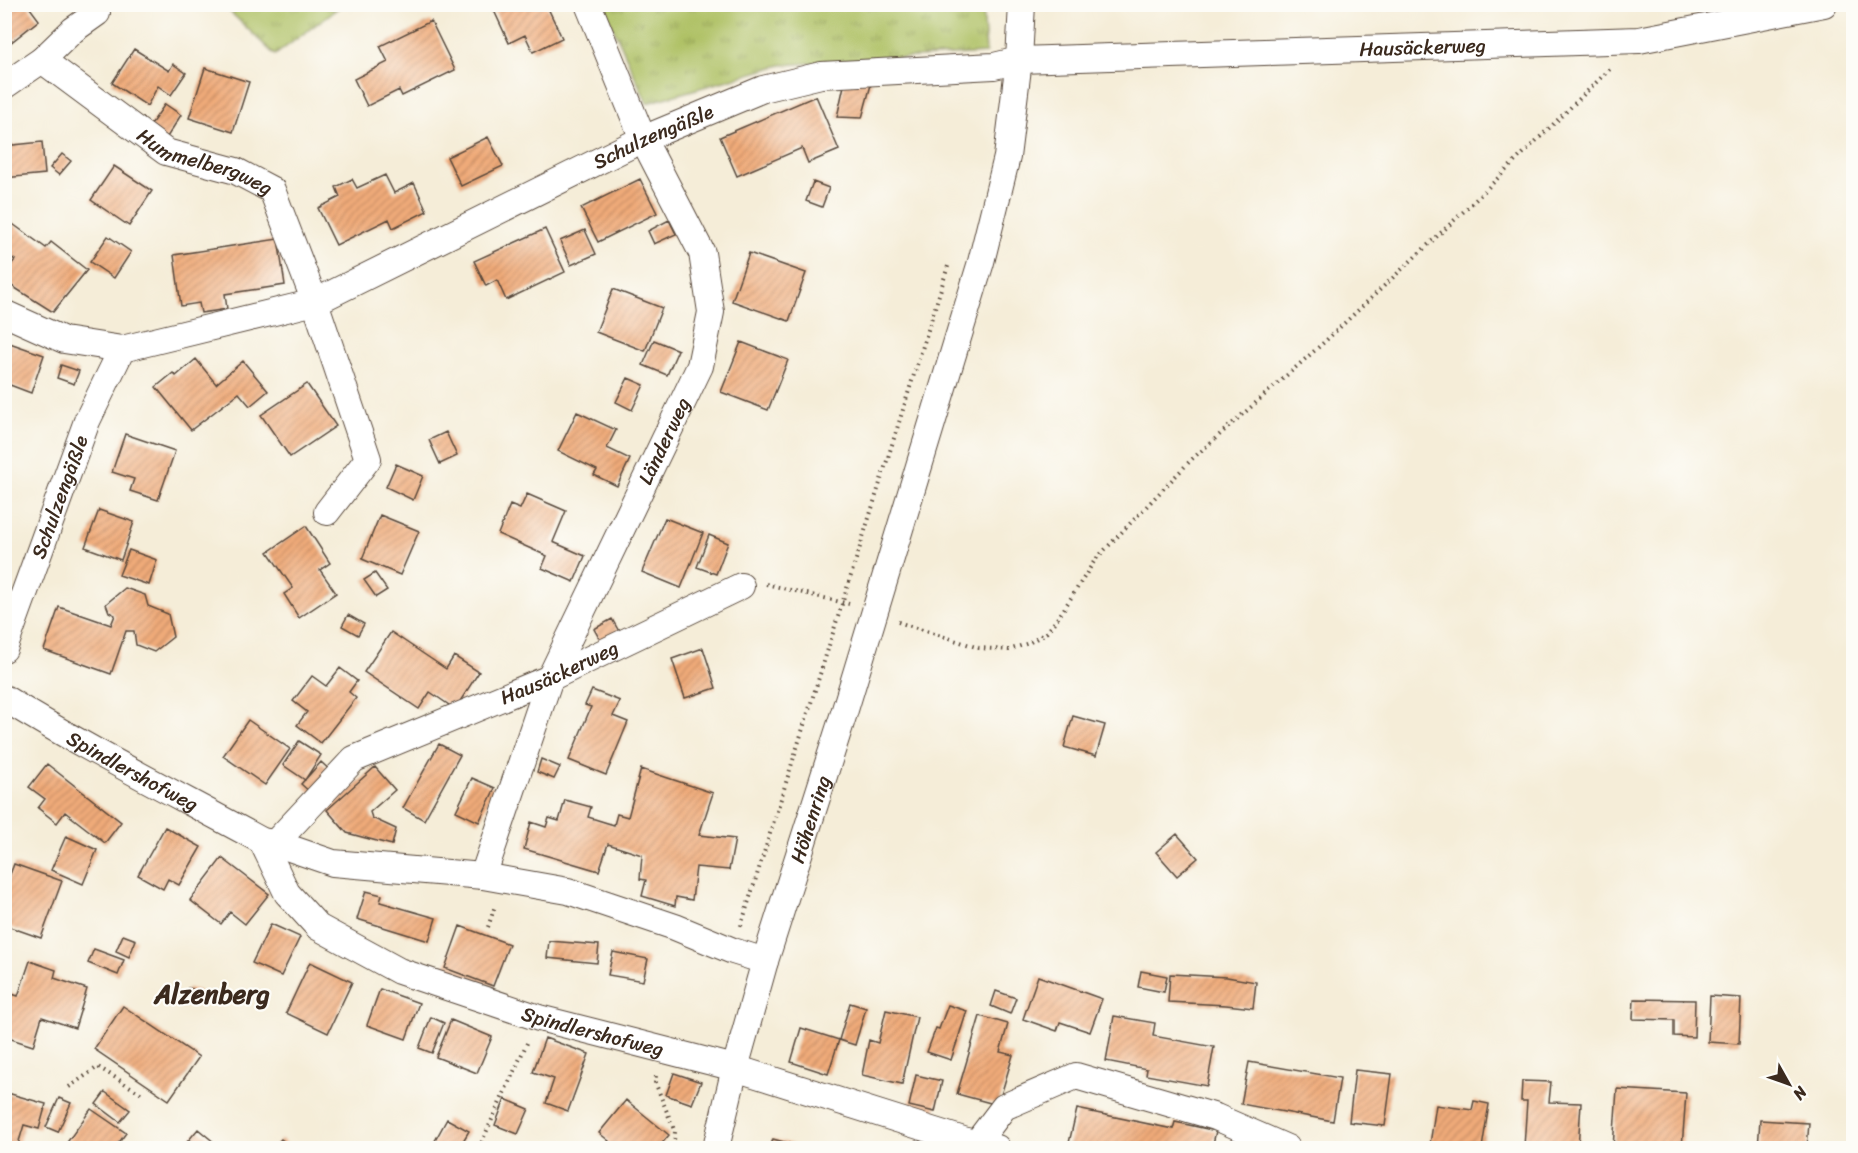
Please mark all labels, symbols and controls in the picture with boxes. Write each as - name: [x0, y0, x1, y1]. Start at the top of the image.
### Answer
- street label: Hausäckerweg: [1359, 28, 1487, 67]
- street label: Schulzengäßle: [587, 94, 720, 179]
- street label: Hummelbergweg: [129, 119, 279, 205]
- street label: Länderweg: [628, 392, 700, 491]
- street label: Schulzengäßle: [21, 430, 99, 564]
- street label: Hausäckerweg: [495, 631, 625, 715]
- street label: Spindlershofweg: [60, 721, 205, 822]
- street label: Höhenring: [780, 771, 841, 868]
- district label: Alzenberg: [153, 971, 270, 1017]
- street label: Spindlershofweg: [517, 996, 667, 1067]
- north arrow: [1759, 1054, 1819, 1114]
- text: N: [1785, 1079, 1815, 1108]

